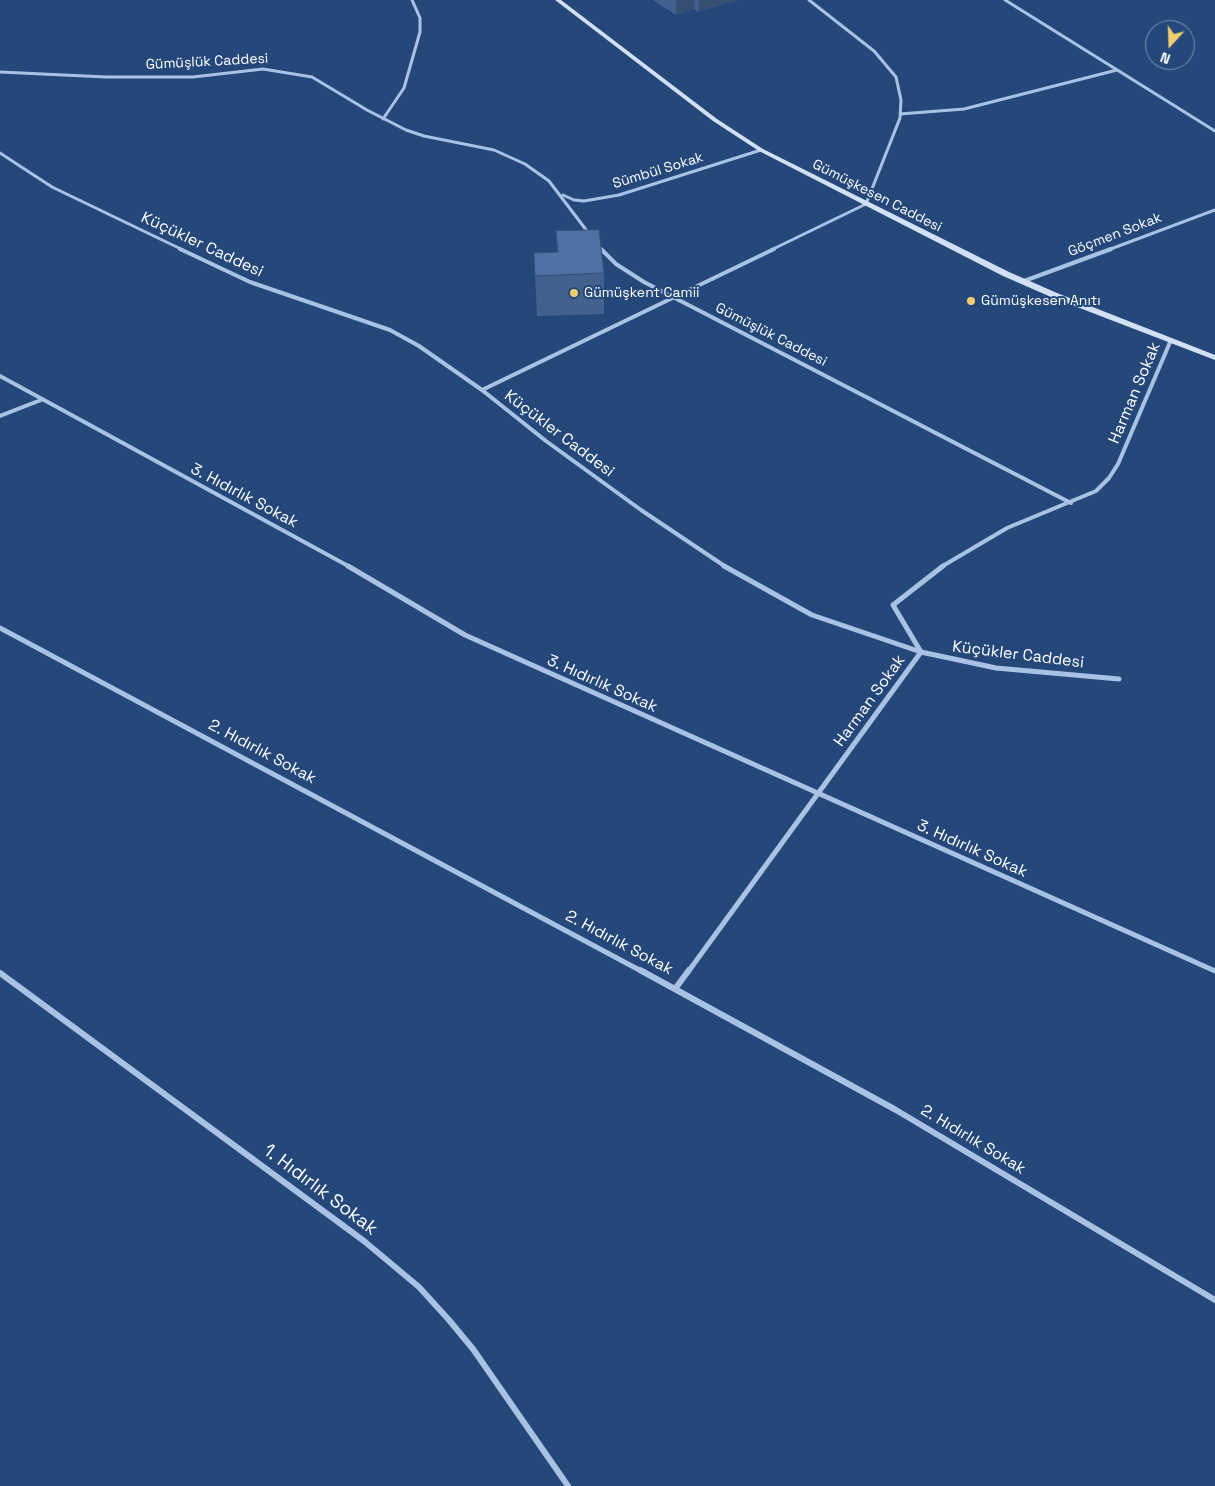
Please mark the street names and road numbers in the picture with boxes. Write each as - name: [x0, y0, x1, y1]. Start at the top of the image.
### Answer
- street label: Gümüşlük Caddesi: [145, 50, 269, 74]
- street label: Sümbül Sokak: [611, 149, 705, 193]
- street label: Gümüşkesen Caddesi: [810, 156, 944, 236]
- street label: Küçükler Caddesi: [138, 208, 266, 282]
- street label: Göçmen Sokak: [1066, 209, 1164, 261]
- street label: Gümüşlük Caddesi: [712, 300, 830, 370]
- street label: Harman Sokak: [1105, 339, 1165, 447]
- street label: Küçükler Caddesi: [500, 386, 618, 482]
- street label: 3. Hıdırlık Sokak: [187, 460, 301, 532]
- street label: Küçükler Caddesi: [951, 637, 1085, 673]
- street label: 3. Hıdırlık Sokak: [544, 651, 660, 717]
- street label: Harman Sokak: [830, 651, 910, 751]
- street label: 2. Hıdırlık Sokak: [205, 716, 319, 788]
- street label: 3. Hıdırlık Sokak: [914, 816, 1030, 882]
- street label: 2. Hıdırlık Sokak: [562, 907, 676, 979]
- street label: 2. Hıdırlık Sokak: [917, 1101, 1029, 1179]
- street label: 1. Hıdırlık Sokak: [258, 1139, 382, 1241]

